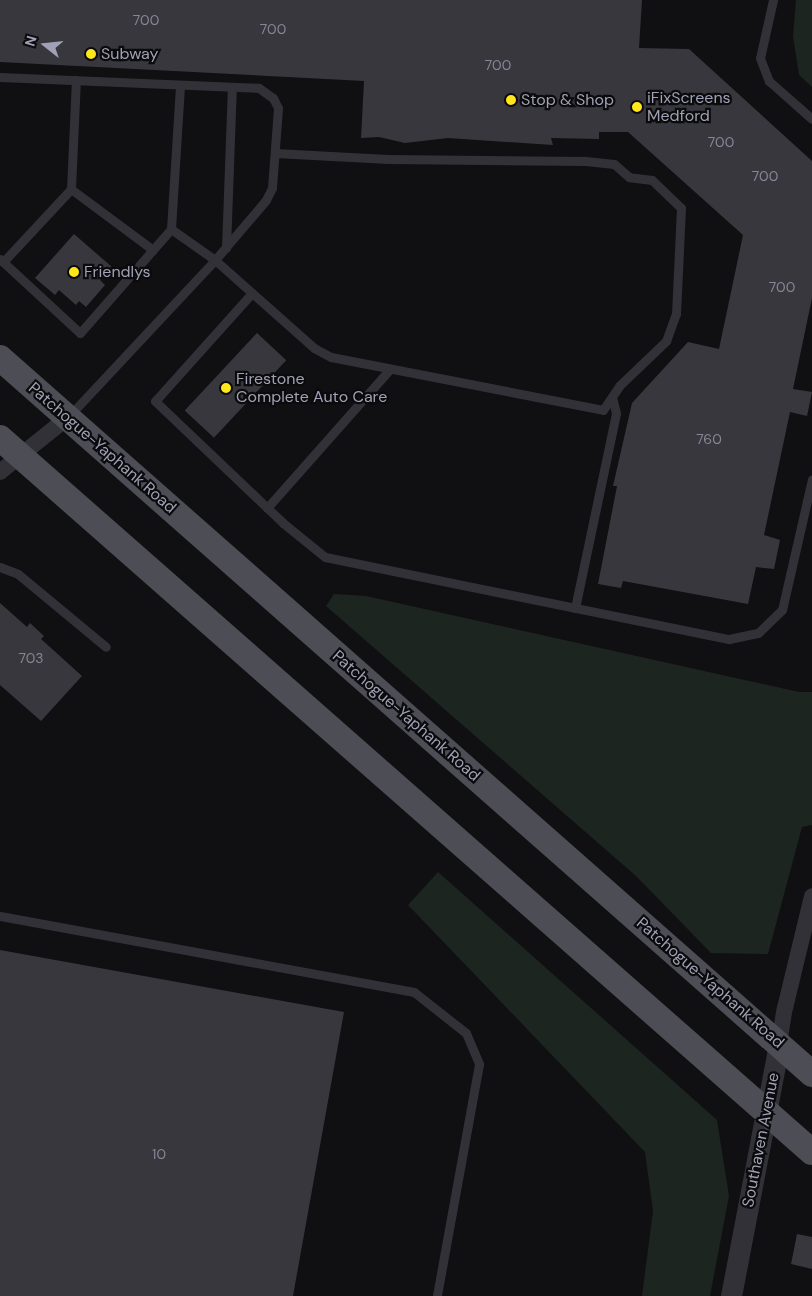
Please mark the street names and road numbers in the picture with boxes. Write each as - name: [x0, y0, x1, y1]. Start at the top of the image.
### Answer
- street label: Patchogue-Yaphank Road: [24, 379, 180, 517]
- street label: Patchogue-Yaphank Road: [328, 647, 484, 785]
- street label: Patchogue-Yaphank Road: [632, 914, 788, 1052]
- street label: Southaven Avenue: [739, 1071, 783, 1209]

